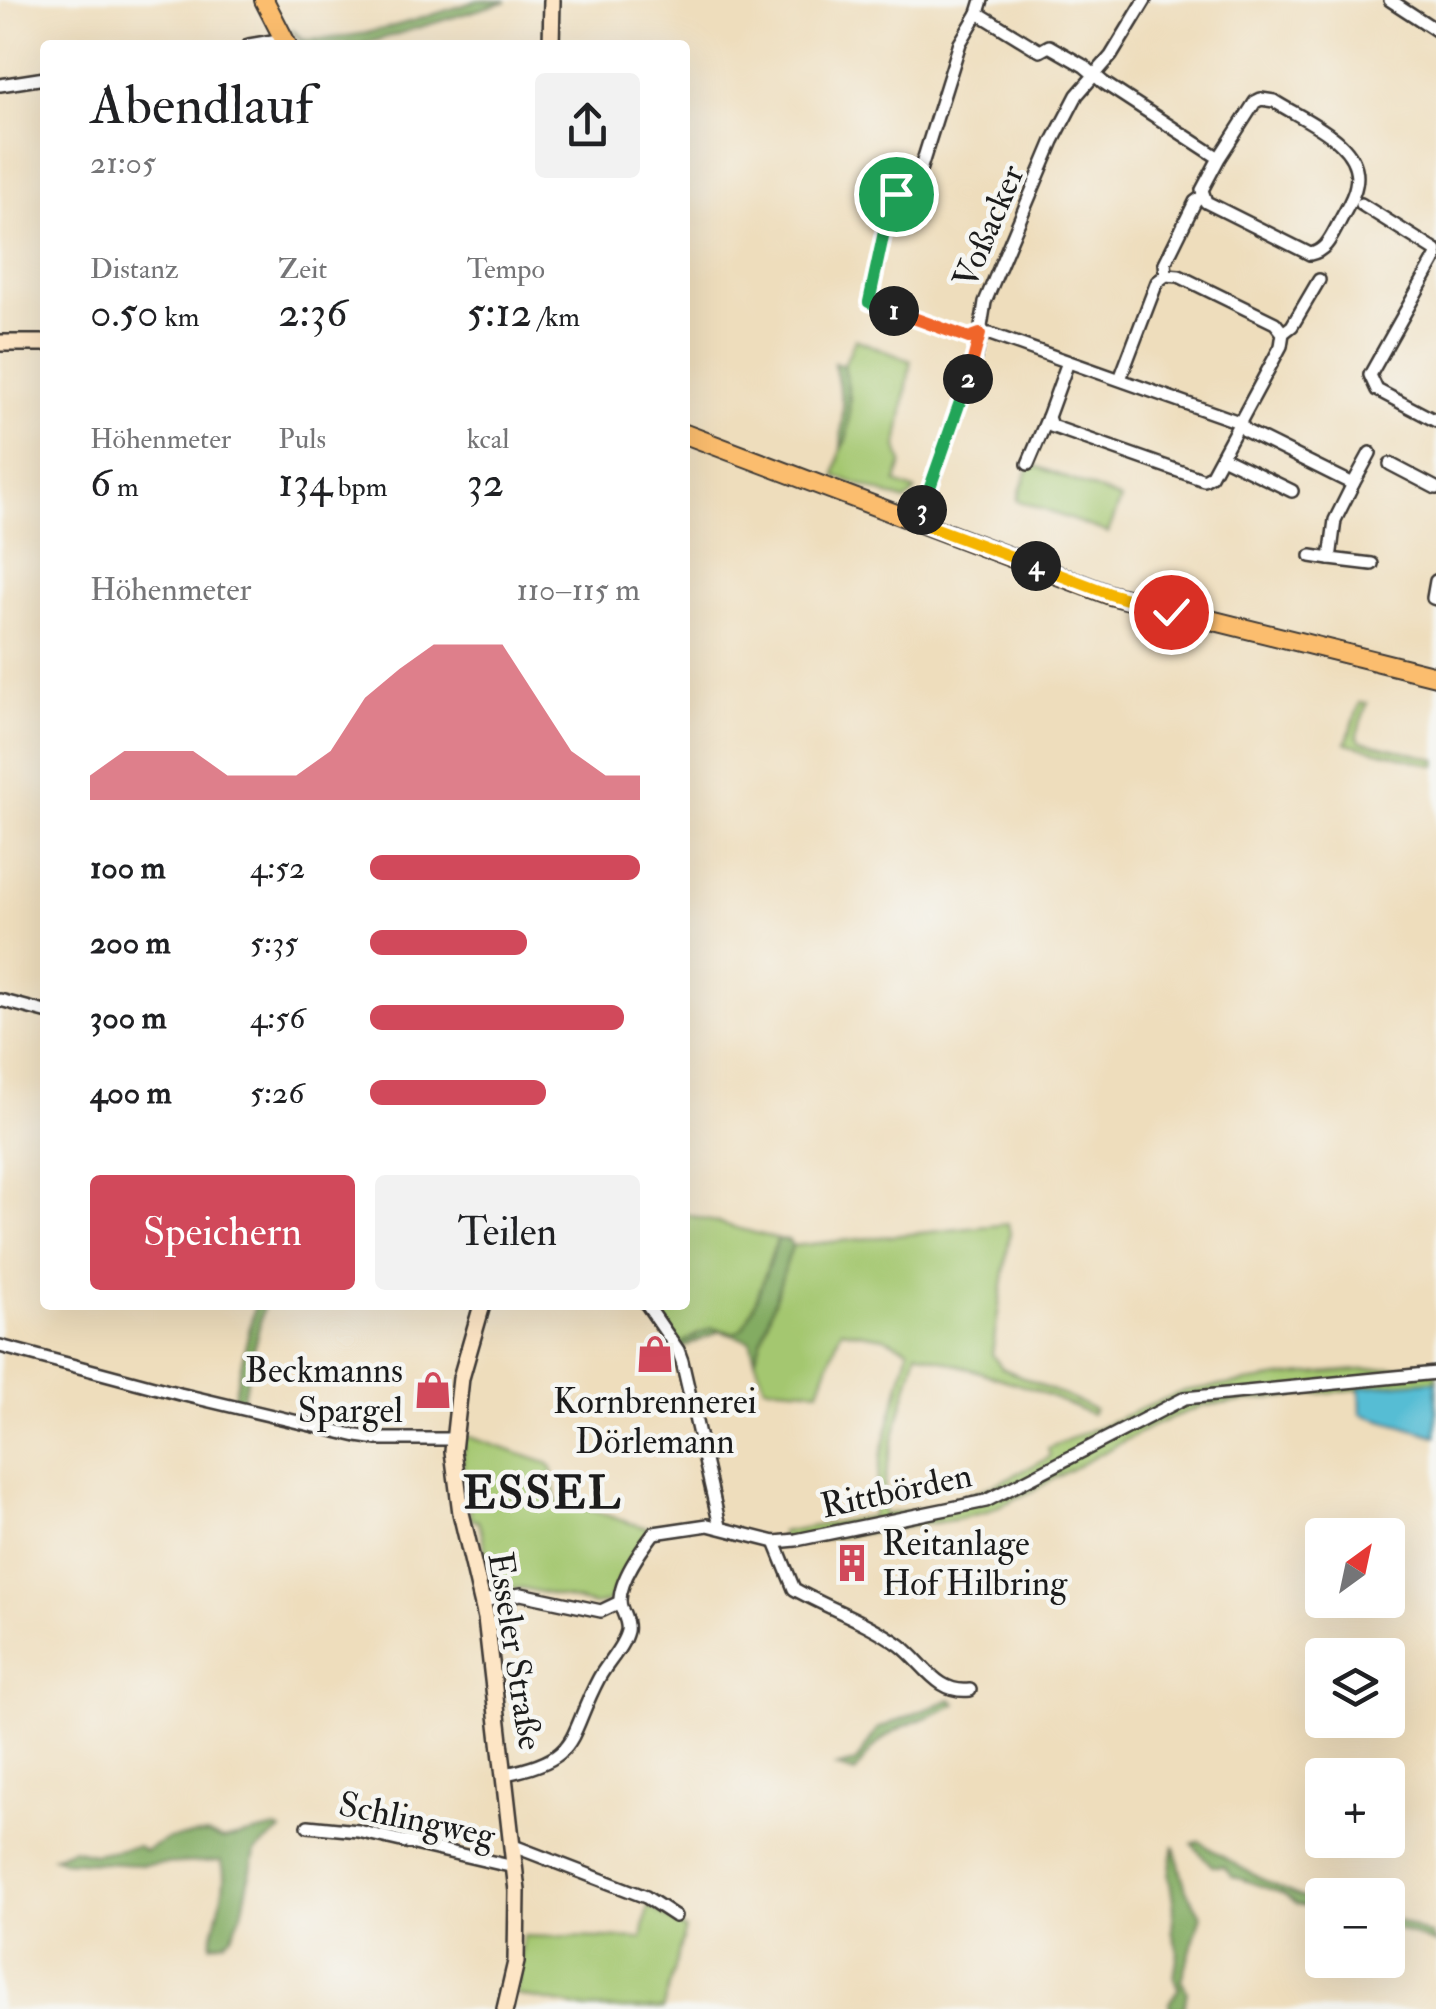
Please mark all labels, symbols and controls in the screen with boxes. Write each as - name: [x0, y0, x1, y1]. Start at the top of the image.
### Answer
- text: Abendlauf: [90, 71, 313, 140]
- button: share: [535, 73, 640, 178]
- text: 21:05: [90, 143, 156, 183]
- pin: [854, 152, 939, 237]
- street label: Voßacker: [943, 158, 1035, 295]
- icon: arrive: [869, 167, 924, 222]
- text: Distanz: [90, 252, 178, 287]
- text: Zeit: [278, 252, 327, 287]
- text: Tempo: [467, 252, 545, 287]
- pin: 1: [869, 286, 919, 336]
- text: 0.50: [90, 287, 159, 339]
- text: 2:36: [278, 287, 347, 339]
- text: 5:12: [467, 287, 532, 339]
- text: 1: [889, 293, 899, 328]
- text: km: [159, 300, 200, 335]
- text: /km: [532, 300, 580, 335]
- pin: 2: [943, 354, 993, 404]
- text: 2: [961, 361, 975, 396]
- text: Höhenmeter: [90, 422, 231, 457]
- text: Puls: [278, 422, 326, 457]
- text: kcal: [467, 422, 510, 457]
- text: 6: [90, 457, 111, 509]
- text: 134: [278, 457, 332, 509]
- text: 32: [467, 457, 504, 509]
- text: m: [111, 470, 139, 505]
- text: bpm: [332, 470, 387, 505]
- pin: 3: [897, 485, 947, 535]
- text: 3: [917, 492, 927, 527]
- pin: 4: [1011, 541, 1061, 591]
- text: 4: [1028, 548, 1044, 583]
- text: Höhenmeter: [90, 570, 251, 610]
- text: 110–115 m: [516, 570, 640, 610]
- pin: [1129, 570, 1214, 655]
- icon: check: [1144, 585, 1199, 640]
- text: 100 m: [90, 848, 166, 888]
- text: 4:52: [250, 848, 305, 888]
- text: 200 m: [90, 923, 171, 963]
- text: 5:35: [250, 923, 298, 963]
- text: 300 m: [90, 998, 167, 1038]
- text: 4:56: [250, 998, 305, 1038]
- text: 400 m: [90, 1073, 172, 1113]
- text: 5:26: [250, 1073, 304, 1113]
- button: Speichern: [90, 1175, 355, 1290]
- button: Teilen: [375, 1175, 640, 1290]
- shop icon: Kornbrennerei Dörlemann: [634, 1333, 676, 1375]
- place label: Beckmanns Spargel: [245, 1349, 403, 1433]
- shop icon: Beckmanns Spargel: [412, 1369, 454, 1411]
- place label: Kornbrennerei Dörlemann: [553, 1380, 757, 1464]
- street label: Rittbörden: [817, 1453, 976, 1528]
- district label: ESSEL: [463, 1466, 623, 1522]
- north arrow: [1305, 1518, 1405, 1618]
- map controls: [1305, 1518, 1405, 1978]
- place label: Reitanlage Hof Hilbring: [882, 1522, 1068, 1606]
- building icon: Reitanlage Hof Hilbring: [831, 1542, 873, 1584]
- street label: Esseler Straße: [478, 1549, 552, 1753]
- button: layers: [1305, 1638, 1405, 1738]
- button: +: [1305, 1758, 1405, 1858]
- street label: Schlingweg: [335, 1782, 500, 1858]
- button: −: [1305, 1878, 1405, 1978]

